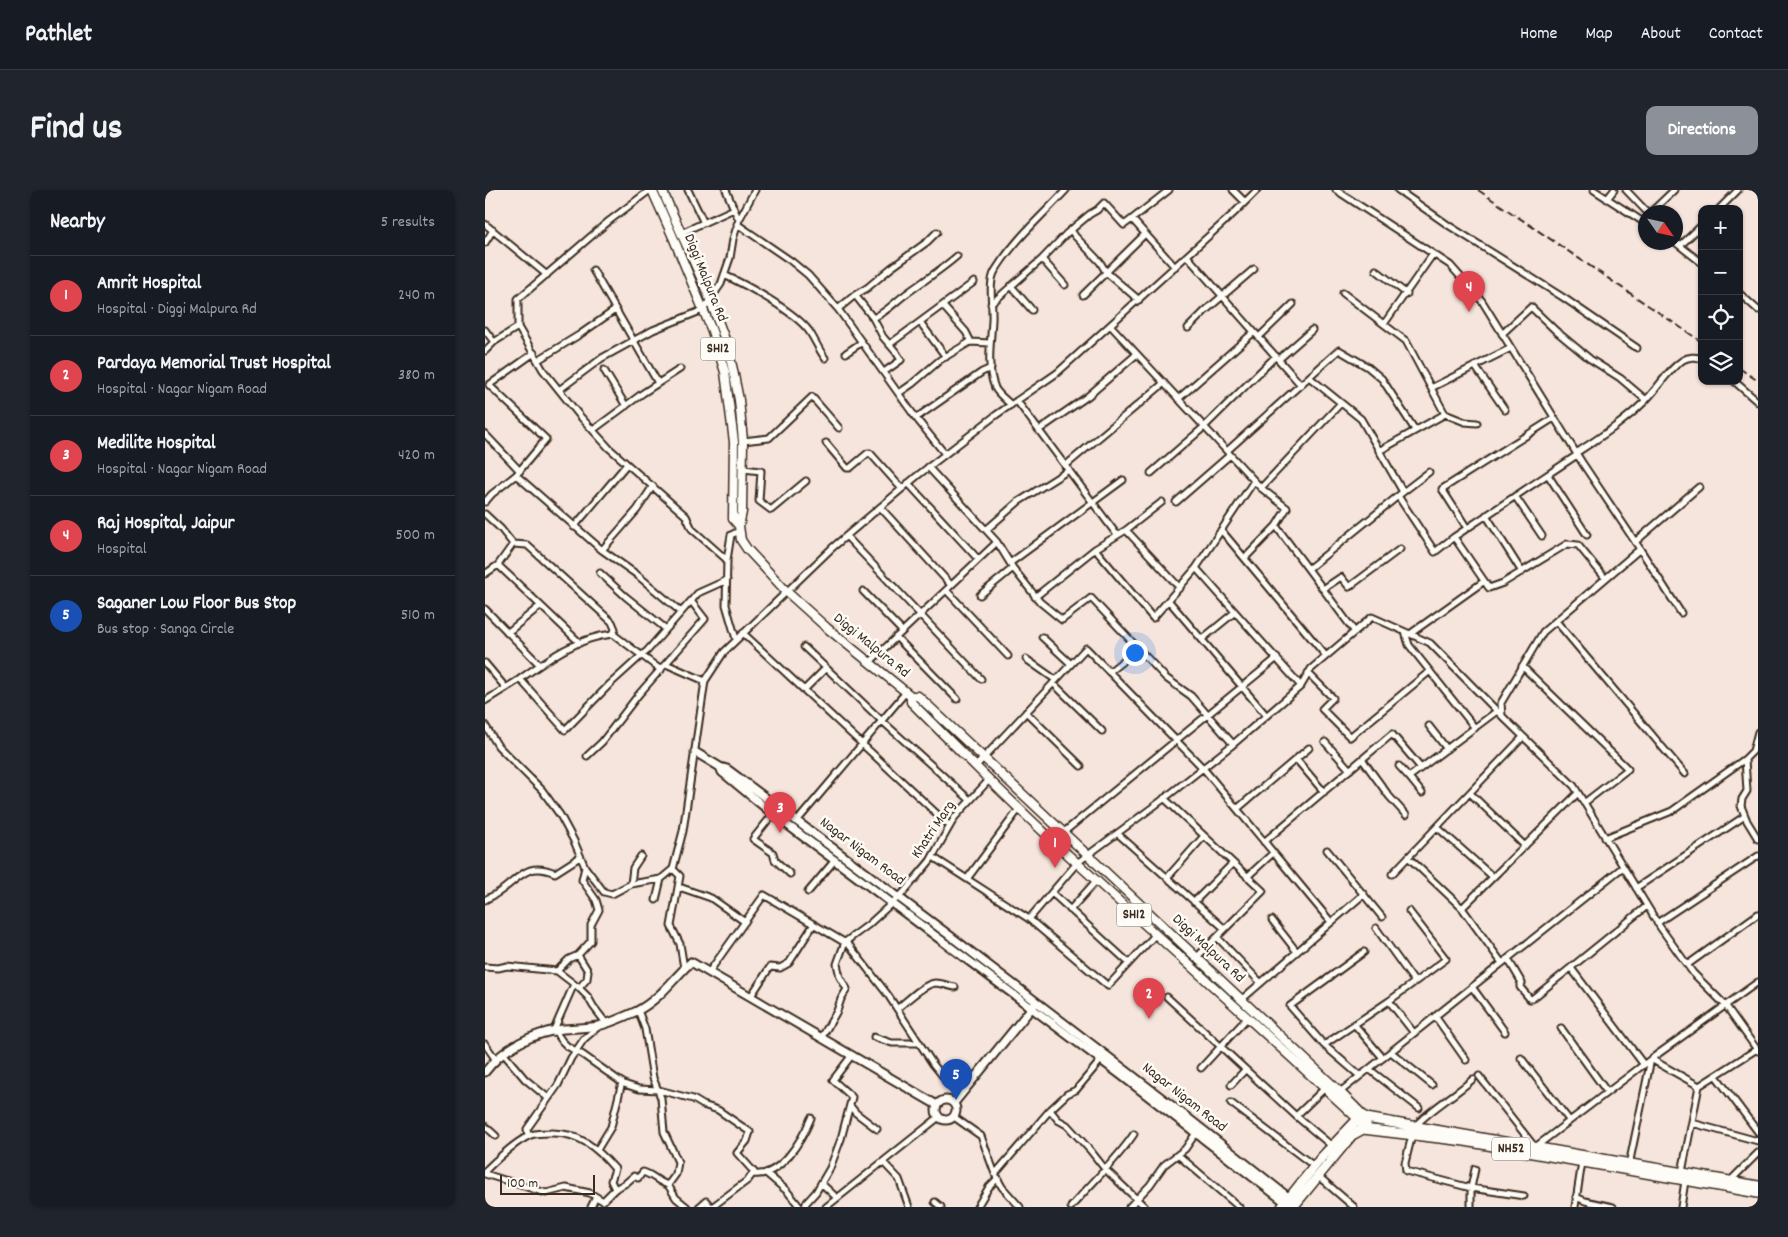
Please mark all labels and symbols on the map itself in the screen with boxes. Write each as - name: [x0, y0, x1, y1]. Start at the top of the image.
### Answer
- north arrow: [1638, 205, 1683, 250]
- street label: Diggi Malpura Rd: [677, 231, 733, 325]
- pin: 4: [1453, 271, 1485, 312]
- road number: SH12: [701, 338, 735, 360]
- street label: Diggi Malpura Rd: [828, 608, 914, 684]
- your location: [1122, 640, 1148, 666]
- pin: 3: [764, 792, 796, 833]
- street label: Khatri Marg: [906, 796, 962, 864]
- street label: Nagar Nigam Road: [814, 812, 910, 892]
- pin: 1: [1039, 827, 1071, 868]
- road number: SH12: [1117, 904, 1151, 926]
- street label: Diggi Malpura Rd: [1167, 909, 1249, 989]
- pin: 2: [1133, 978, 1165, 1019]
- street label: Nagar Nigam Road: [1137, 1058, 1231, 1138]
- pin: 5: [940, 1059, 972, 1100]
- road number: NH52: [1492, 1138, 1530, 1161]
- scale bar: [500, 1172, 595, 1195]

